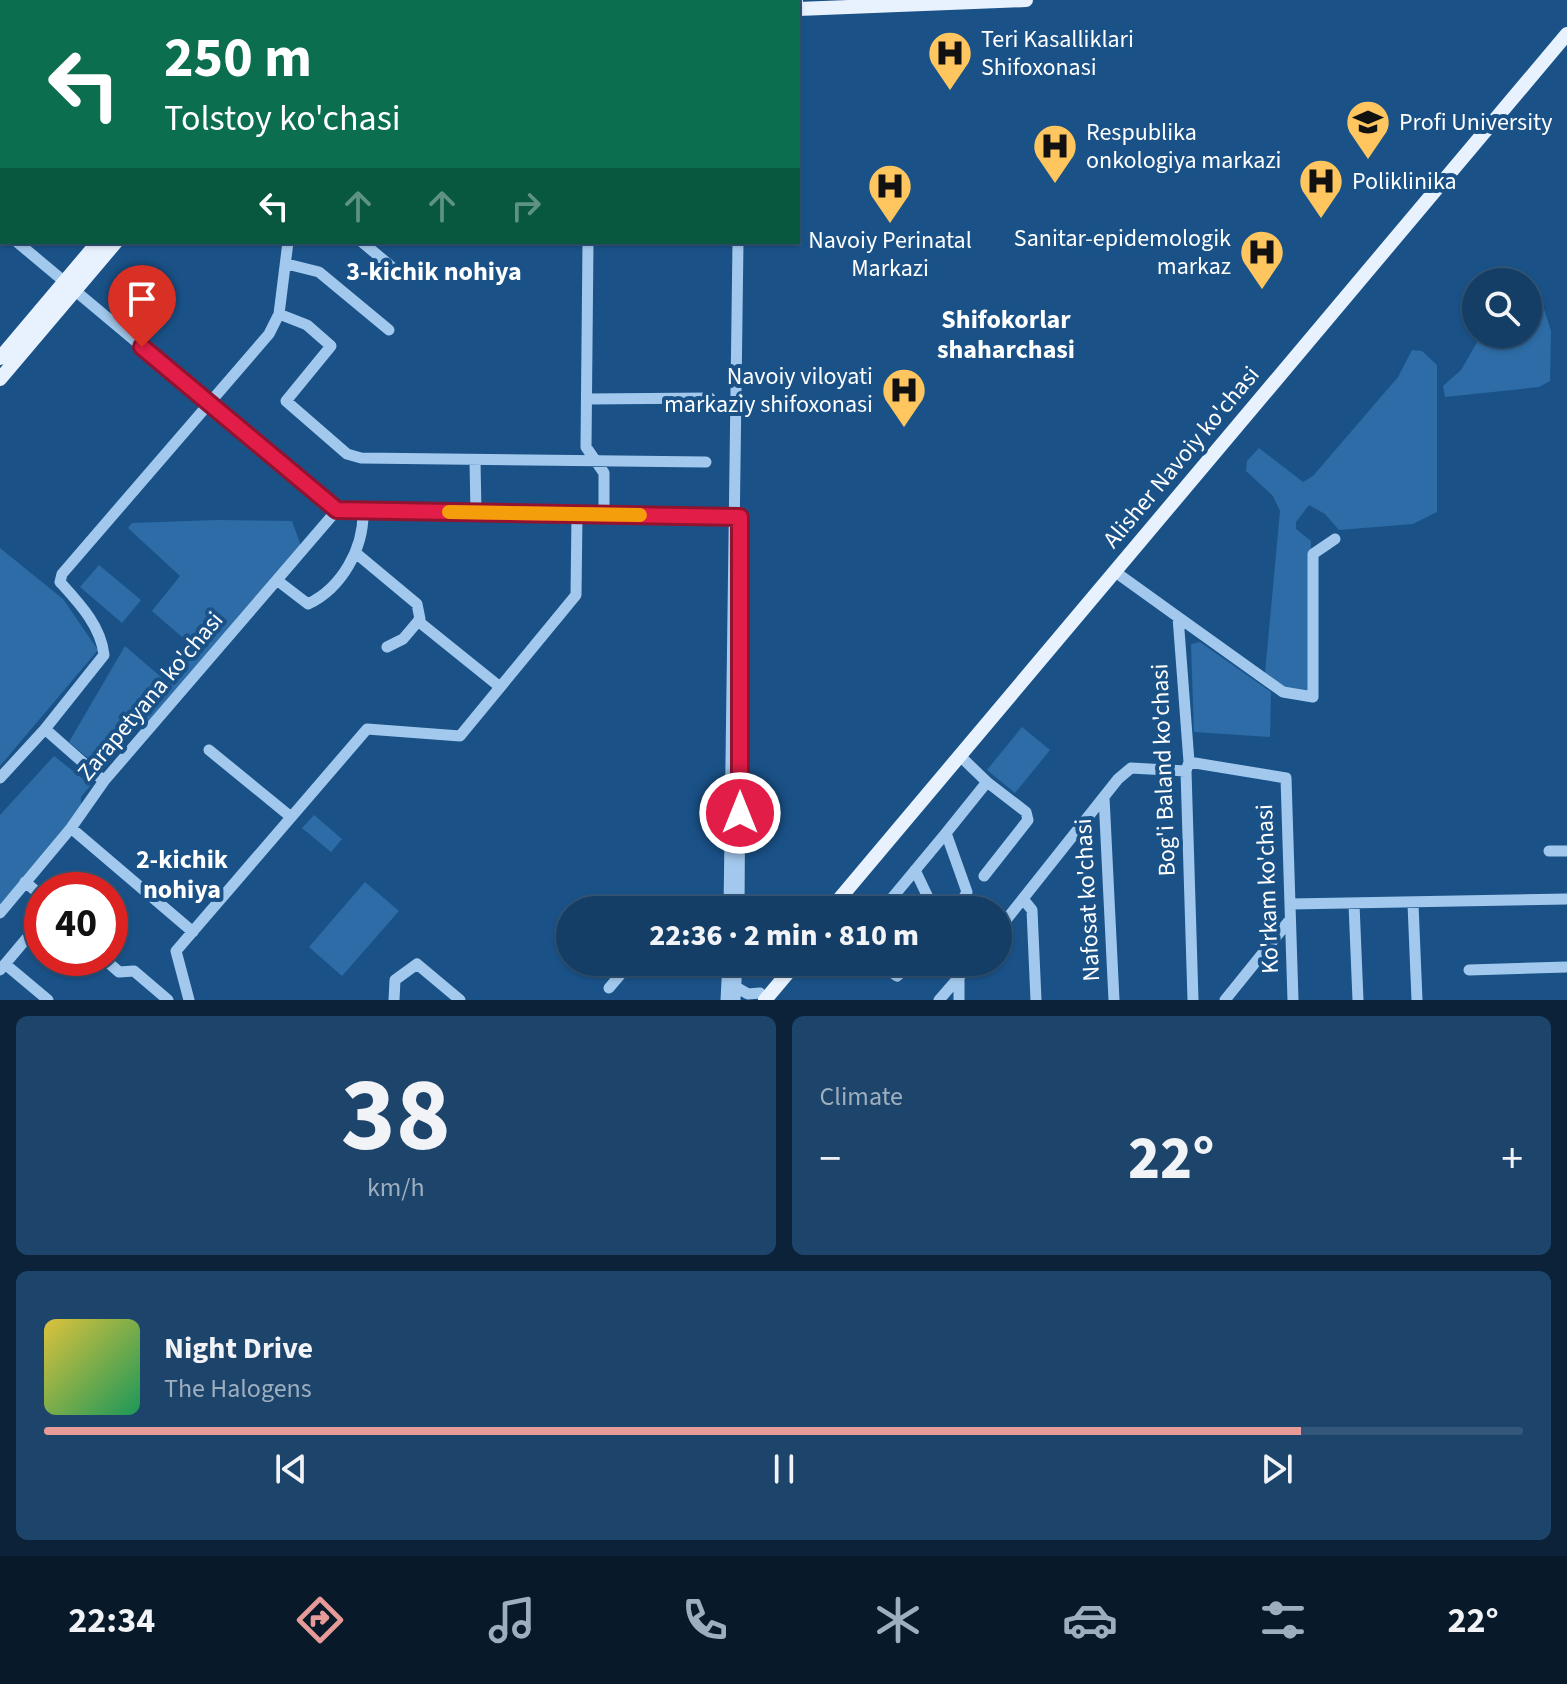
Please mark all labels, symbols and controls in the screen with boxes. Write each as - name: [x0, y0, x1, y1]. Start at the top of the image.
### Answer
- text: 250 m: [164, 19, 312, 98]
- place label: Teri Kasalliklari Shifoxonasi: [981, 22, 1134, 85]
- hospital icon: Teri Kasalliklari Shifoxonasi: [926, 29, 974, 92]
- icon: left: [32, 32, 136, 136]
- text: Tolstoy ko'chasi: [164, 93, 401, 144]
- school or university icon: Profi University: [1344, 98, 1392, 161]
- place label: Profi University: [1399, 105, 1552, 140]
- place label: Respublika onkologiya markazi: [1086, 115, 1282, 178]
- hospital icon: Respublika onkologiya markazi: [1031, 122, 1079, 185]
- hospital icon: Poliklinika: [1297, 157, 1345, 220]
- hospital icon: Navoiy Perinatal Markazi: [866, 162, 914, 225]
- place label: Poliklinika: [1352, 164, 1457, 199]
- icon: left: [252, 184, 296, 228]
- icon: ahead: [336, 184, 380, 228]
- icon: ahead: [420, 184, 464, 228]
- icon: right: [504, 184, 548, 228]
- place label: Sanitar-epidemologik markaz: [1014, 221, 1231, 284]
- place label: Navoiy Perinatal Markazi: [808, 223, 972, 286]
- hospital icon: Sanitar-epidemologik markaz: [1238, 228, 1286, 291]
- district label: 3-kichik nohiya: [346, 253, 522, 290]
- pin: [108, 265, 176, 347]
- map controls: [1462, 268, 1542, 348]
- button: search: [1462, 268, 1542, 348]
- icon: arrive: [120, 277, 164, 321]
- district label: Shifokorlar shaharchasi: [937, 301, 1075, 368]
- place label: Navoiy viloyati markaziy shifoxonasi: [664, 359, 873, 422]
- street label: Alisher Navoiy ko'chasi: [1095, 359, 1268, 556]
- hospital icon: Navoiy viloyati markaziy shifoxonasi: [880, 366, 928, 429]
- street label: Zarapetyana ko'chasi: [69, 604, 232, 789]
- street label: Bog'i Baland ko'chasi: [1142, 663, 1185, 877]
- position arrow: [698, 771, 782, 855]
- street label: Ko'rkam ko'chasi: [1247, 803, 1288, 974]
- street label: Nafosat ko'chasi: [1066, 818, 1109, 982]
- district label: 2-kichik nohiya: [136, 841, 229, 908]
- speed limit sign: 40: [24, 872, 128, 976]
- text: 22:36 · 2 min · 810 m: [649, 914, 919, 957]
- text: 38: [341, 1043, 451, 1191]
- text: Climate: [820, 1078, 903, 1115]
- text: 22°: [1128, 1117, 1214, 1202]
- text: −: [820, 1128, 841, 1191]
- text: +: [1501, 1128, 1523, 1191]
- text: km/h: [367, 1169, 425, 1206]
- text: Night Drive: [164, 1327, 313, 1370]
- text: The Halogens: [164, 1370, 312, 1407]
- icon: previous: [269, 1447, 313, 1491]
- icon: pause: [762, 1447, 806, 1491]
- icon: next: [1255, 1447, 1299, 1491]
- icon: directions: [292, 1592, 348, 1648]
- icon: music: [484, 1592, 540, 1648]
- icon: phone: [677, 1592, 733, 1648]
- icon: climate: [870, 1592, 926, 1648]
- icon: car: [1062, 1592, 1118, 1648]
- icon: filters: [1255, 1592, 1311, 1648]
- text: 22:34: [68, 1595, 155, 1646]
- text: 22°: [1448, 1595, 1499, 1646]

